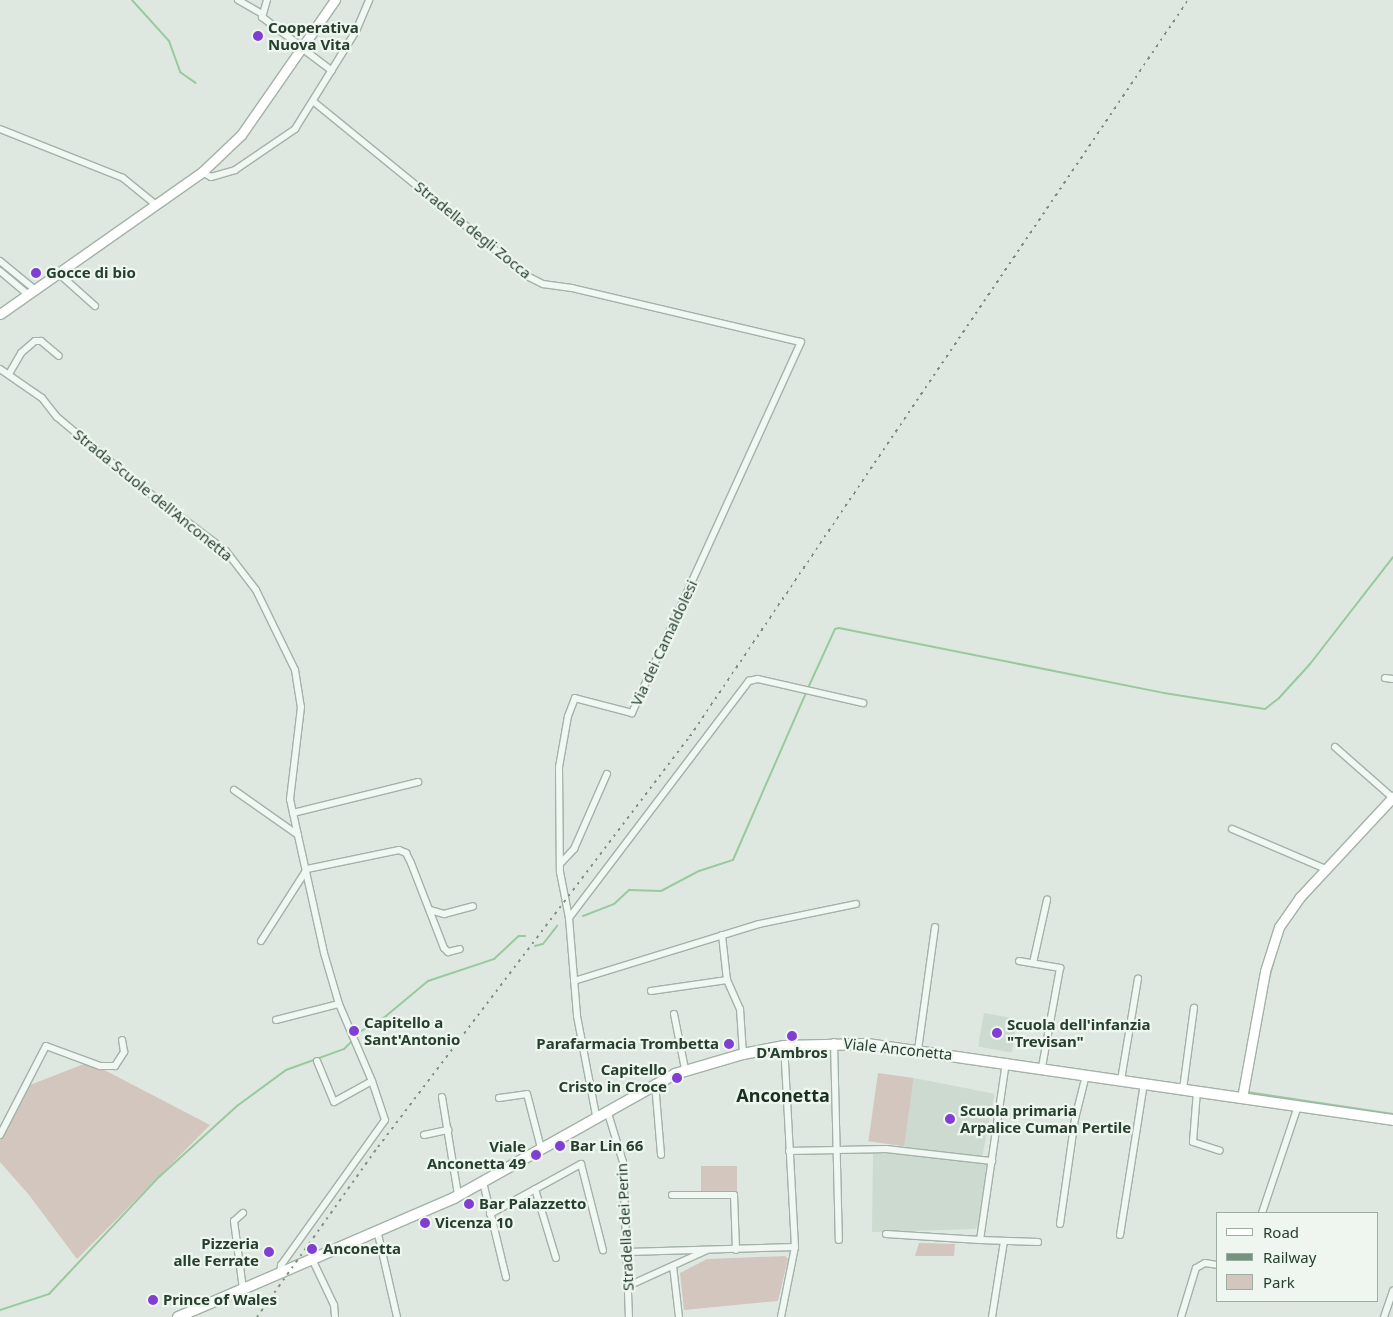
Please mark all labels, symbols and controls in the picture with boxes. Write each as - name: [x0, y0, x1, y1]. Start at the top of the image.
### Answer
- place label: Cooperativa Nuova Vita: [268, 18, 359, 53]
- marker: Cooperativa Nuova Vita: [252, 30, 264, 42]
- street label: Stradella degli Zocca: [411, 177, 535, 283]
- place label: Gocce di bio: [46, 264, 136, 282]
- marker: Gocce di bio: [30, 267, 42, 279]
- street label: Strada Scuole dell'Anconetta: [70, 425, 236, 565]
- street label: Via dei Camaldolesi: [627, 577, 701, 709]
- place label: Capitello a Sant'Antonio: [364, 1013, 460, 1048]
- place label: Scuola dell'infanzia "Trevisan": [1007, 1015, 1150, 1050]
- marker: Capitello a Sant'Antonio: [348, 1025, 360, 1037]
- marker: Scuola dell'infanzia "Trevisan": [991, 1027, 1003, 1039]
- marker: D'Ambros: [786, 1030, 798, 1042]
- street label: Viale Anconetta: [843, 1034, 953, 1064]
- place label: Parafarmacia Trombetta: [536, 1035, 719, 1053]
- marker: Parafarmacia Trombetta: [723, 1038, 735, 1050]
- place label: D'Ambros: [756, 1044, 828, 1062]
- place label: Capitello Cristo in Croce: [559, 1060, 667, 1095]
- marker: Capitello Cristo in Croce: [671, 1072, 683, 1084]
- district label: Anconetta: [736, 1084, 830, 1106]
- place label: Scuola primaria Arpalice Cuman Pertile: [960, 1101, 1131, 1136]
- marker: Scuola primaria Arpalice Cuman Pertile: [944, 1113, 956, 1125]
- place label: Viale Anconetta 49: [427, 1137, 526, 1172]
- place label: Bar Lin 66: [570, 1137, 643, 1155]
- marker: Bar Lin 66: [554, 1140, 566, 1152]
- marker: Viale Anconetta 49: [530, 1149, 542, 1161]
- street label: Stradella dei Perin: [613, 1163, 637, 1291]
- place label: Bar Palazzetto: [479, 1195, 586, 1213]
- marker: Bar Palazzetto: [463, 1198, 475, 1210]
- legend: [1216, 1212, 1378, 1302]
- place label: Vicenza 10: [435, 1214, 513, 1232]
- marker: Vicenza 10: [419, 1217, 431, 1229]
- text: Road: [1263, 1222, 1299, 1242]
- place label: Pizzeria alle Ferrate: [173, 1234, 259, 1269]
- place label: Anconetta: [323, 1240, 401, 1258]
- marker: Anconetta: [305, 1242, 319, 1256]
- marker: Pizzeria alle Ferrate: [263, 1246, 275, 1258]
- text: Railway: [1263, 1247, 1316, 1267]
- text: Park: [1263, 1272, 1295, 1292]
- place label: Prince of Wales: [163, 1291, 277, 1309]
- marker: Prince of Wales: [147, 1294, 159, 1306]

